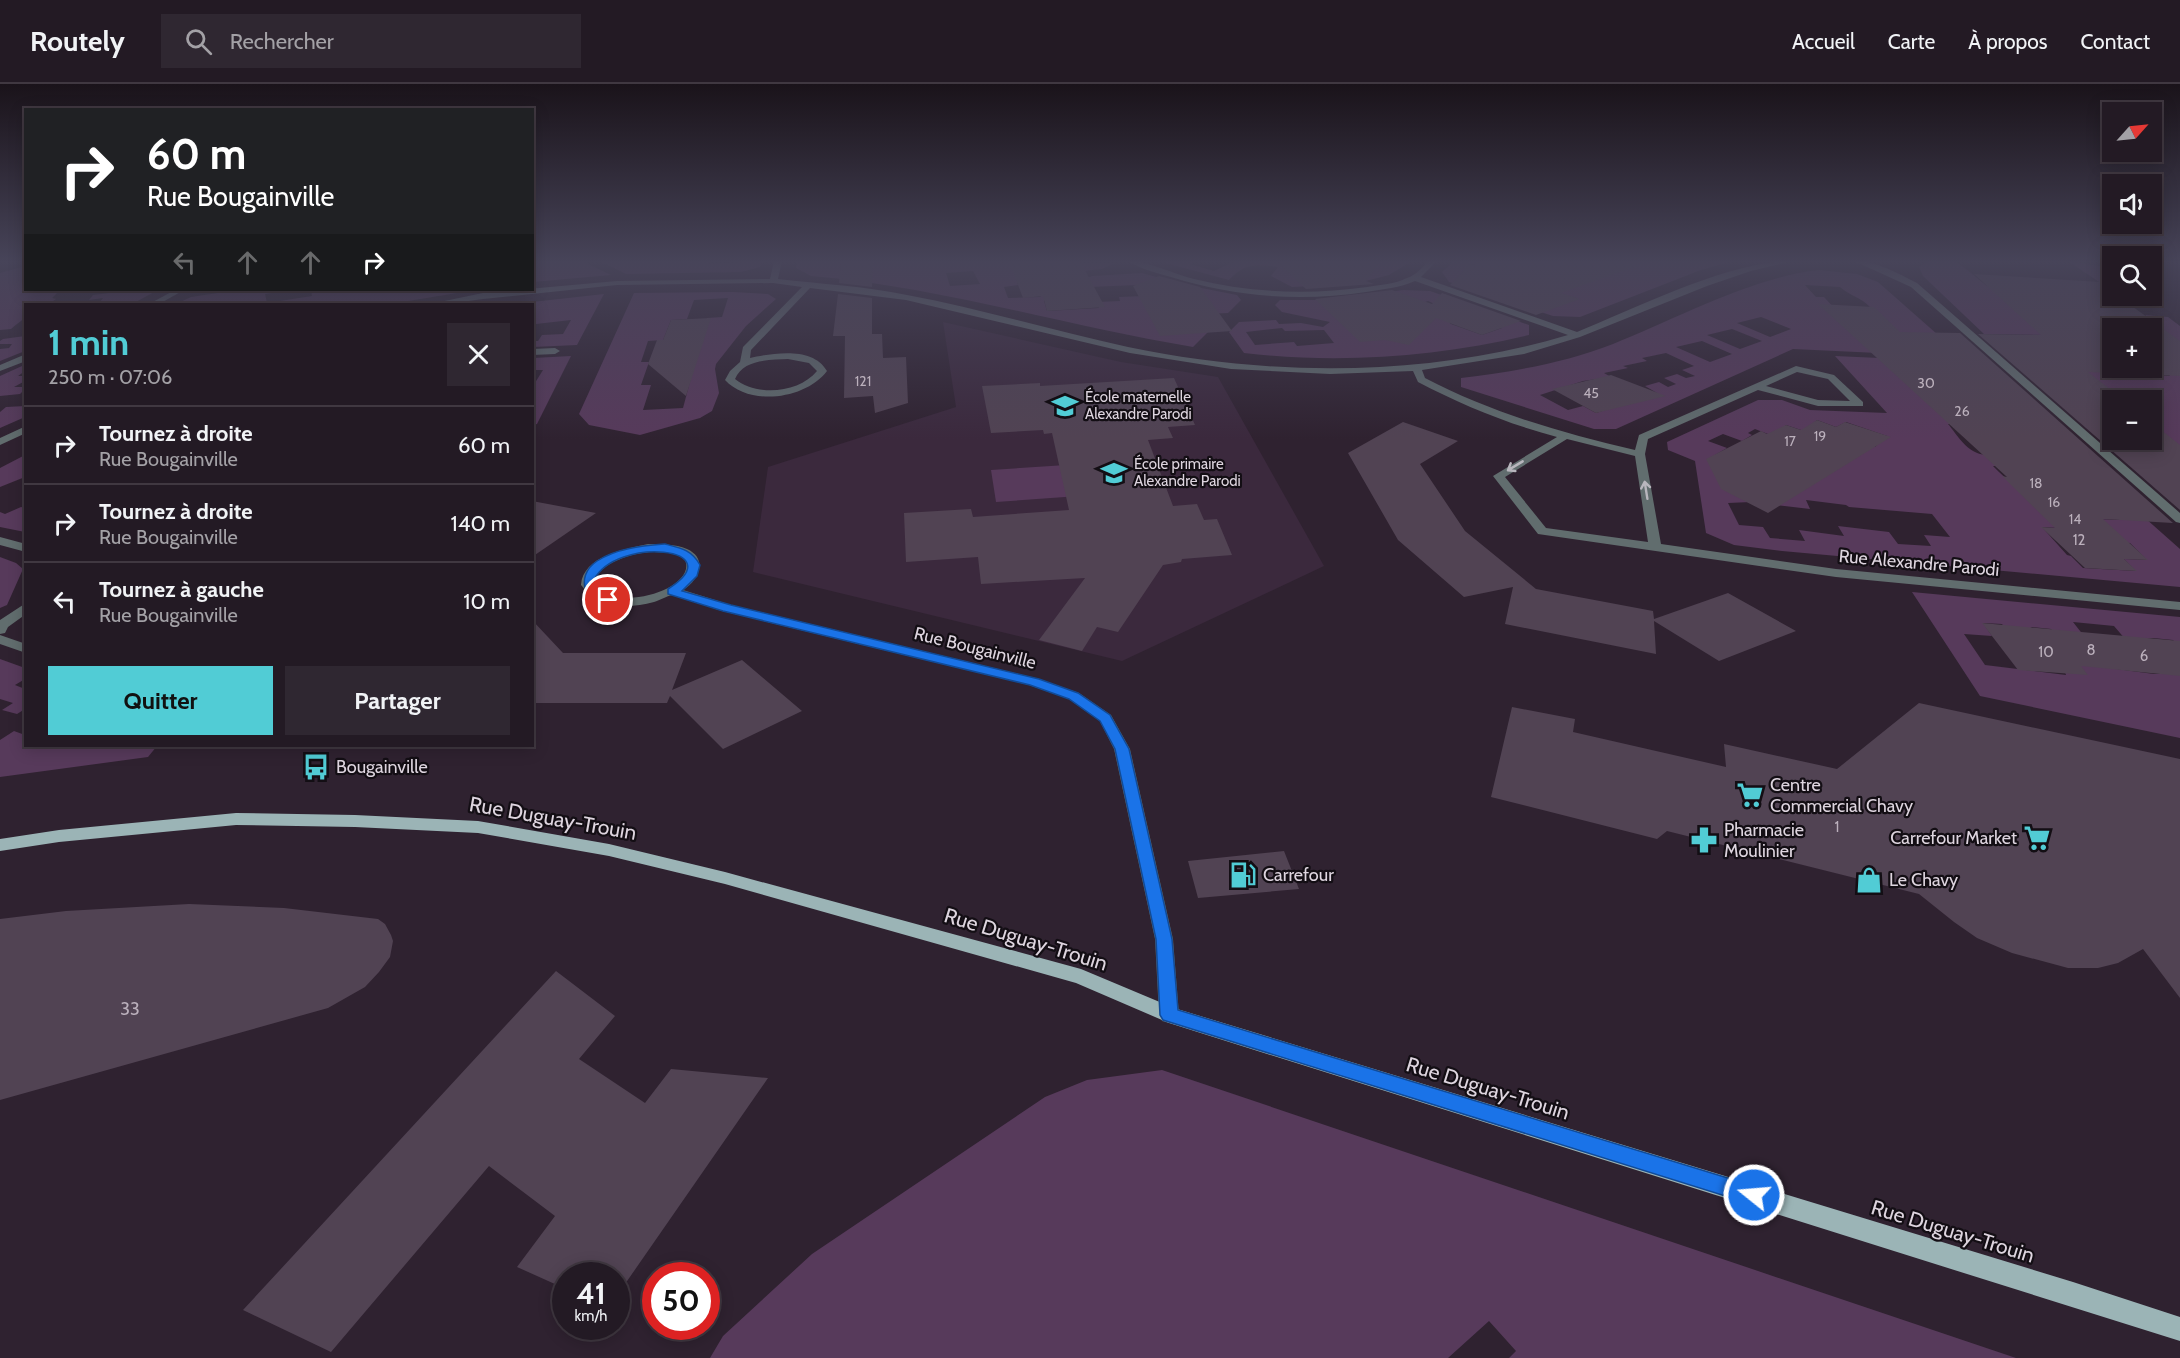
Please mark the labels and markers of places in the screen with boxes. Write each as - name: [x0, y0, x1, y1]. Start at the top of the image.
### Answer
- place label: École maternelle Alexandre Parodi: [1085, 387, 1192, 423]
- school or university icon: École maternelle Alexandre Parodi: [1050, 391, 1080, 421]
- place label: École primaire Alexandre Parodi: [1134, 454, 1241, 490]
- school or university icon: École primaire Alexandre Parodi: [1099, 458, 1129, 488]
- pin: [582, 574, 633, 625]
- bus stop icon: Bougainville: [301, 752, 331, 782]
- place label: Bougainville: [336, 756, 428, 778]
- place label: Centre Commercial Chavy: [1770, 774, 1913, 817]
- supermarket icon: Centre Commercial Chavy: [1735, 780, 1765, 810]
- place label: Pharmacie Moulinier: [1724, 819, 1804, 862]
- supermarket icon: Carrefour Market: [2022, 823, 2052, 853]
- pharmacy icon: Pharmacie Moulinier: [1689, 825, 1719, 855]
- place label: Carrefour Market: [1890, 827, 2017, 849]
- fuel station icon: Carrefour: [1228, 860, 1258, 890]
- place label: Carrefour: [1263, 864, 1334, 886]
- shop icon: Le Chavy: [1854, 865, 1884, 895]
- place label: Le Chavy: [1889, 869, 1958, 891]

